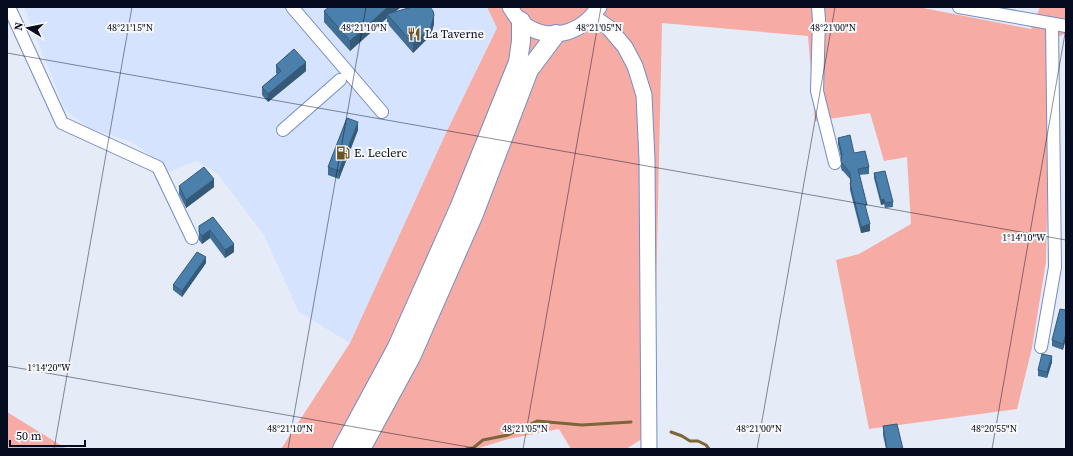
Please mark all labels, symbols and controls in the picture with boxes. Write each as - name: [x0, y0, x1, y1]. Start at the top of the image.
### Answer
- north arrow: [8, 8, 48, 48]
- text: N: [11, 21, 27, 32]
- text: 48°21'15"N: [107, 21, 153, 34]
- text: 48°21'10"N: [341, 21, 387, 34]
- text: 48°21'05"N: [576, 21, 622, 34]
- text: 48°21'00"N: [810, 21, 856, 34]
- restaurant icon: La Taverne: [406, 26, 422, 42]
- place label: La Taverne: [425, 26, 484, 42]
- fuel station icon: E. Leclerc: [335, 145, 351, 161]
- place label: E. Leclerc: [354, 145, 407, 161]
- text: 1°14'10"W: [1002, 231, 1046, 244]
- text: 1°14'20"W: [27, 361, 71, 374]
- scale bar: [10, 422, 85, 448]
- text: 48°21'10"N: [267, 422, 313, 435]
- text: 48°21'05"N: [502, 422, 548, 435]
- text: 48°21'00"N: [736, 422, 782, 435]
- text: 48°20'55"N: [971, 422, 1017, 435]
- text: 50 m: [16, 428, 42, 444]

